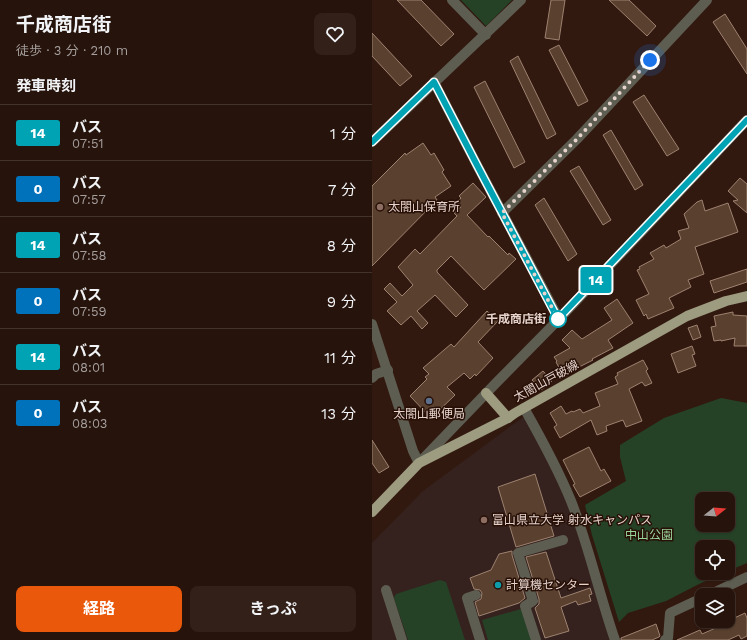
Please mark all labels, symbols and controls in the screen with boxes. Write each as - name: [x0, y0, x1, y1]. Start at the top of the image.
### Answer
- text: 千成商店街: [16, 13, 111, 36]
- button: heart: [314, 13, 356, 55]
- text: 徒歩 · 3 分 · 210 m: [16, 43, 128, 58]
- your location: [640, 50, 660, 70]
- text: 発車時刻: [16, 77, 76, 95]
- text: バス: [72, 118, 102, 136]
- text: 14: [30, 125, 46, 141]
- text: 1 分: [330, 125, 356, 143]
- text: 07:51: [72, 136, 104, 151]
- text: バス: [72, 174, 102, 192]
- text: 0: [33, 181, 43, 197]
- text: 7 分: [328, 181, 356, 199]
- text: 07:57: [72, 192, 106, 207]
- place label: 太閤山保育所: [388, 200, 460, 214]
- marker: 太閤山保育所: [375, 202, 385, 212]
- text: バス: [72, 230, 102, 248]
- text: 14: [30, 237, 46, 253]
- text: 8 分: [327, 237, 356, 255]
- text: 07:58: [72, 248, 107, 263]
- line badge: 14: [578, 267, 614, 293]
- text: 14: [588, 272, 604, 288]
- text: バス: [72, 286, 102, 304]
- text: 0: [33, 293, 43, 309]
- text: 9 分: [327, 293, 356, 311]
- text: 07:59: [72, 304, 107, 319]
- marker: 千成商店街: [549, 310, 567, 328]
- place label: 千成商店街: [486, 312, 546, 326]
- text: バス: [72, 342, 102, 360]
- text: 14: [30, 349, 46, 365]
- text: 11 分: [324, 349, 356, 367]
- street label: 太閤山戸破線: [511, 357, 581, 405]
- text: 08:01: [72, 360, 105, 375]
- marker: 太閤山郵便局: [424, 396, 434, 406]
- text: バス: [72, 398, 102, 416]
- text: 0: [33, 405, 43, 421]
- text: 13 分: [321, 405, 356, 423]
- place label: 太閤山郵便局: [393, 407, 465, 421]
- text: 08:03: [72, 416, 107, 431]
- north arrow: [695, 492, 735, 532]
- map controls: [695, 492, 735, 628]
- place label: 富山県立大学 射水キャンパス: [492, 513, 652, 527]
- marker: 富山県立大学 射水キャンパス: [479, 515, 489, 525]
- park label: 中山公園: [625, 528, 673, 542]
- button: locate: [695, 540, 735, 580]
- place label: 計算機センター: [506, 578, 590, 592]
- marker: 計算機センター: [493, 580, 503, 590]
- button: 経路: [16, 586, 182, 632]
- button: きっぷ: [190, 586, 356, 632]
- button: layers: [695, 588, 735, 628]

